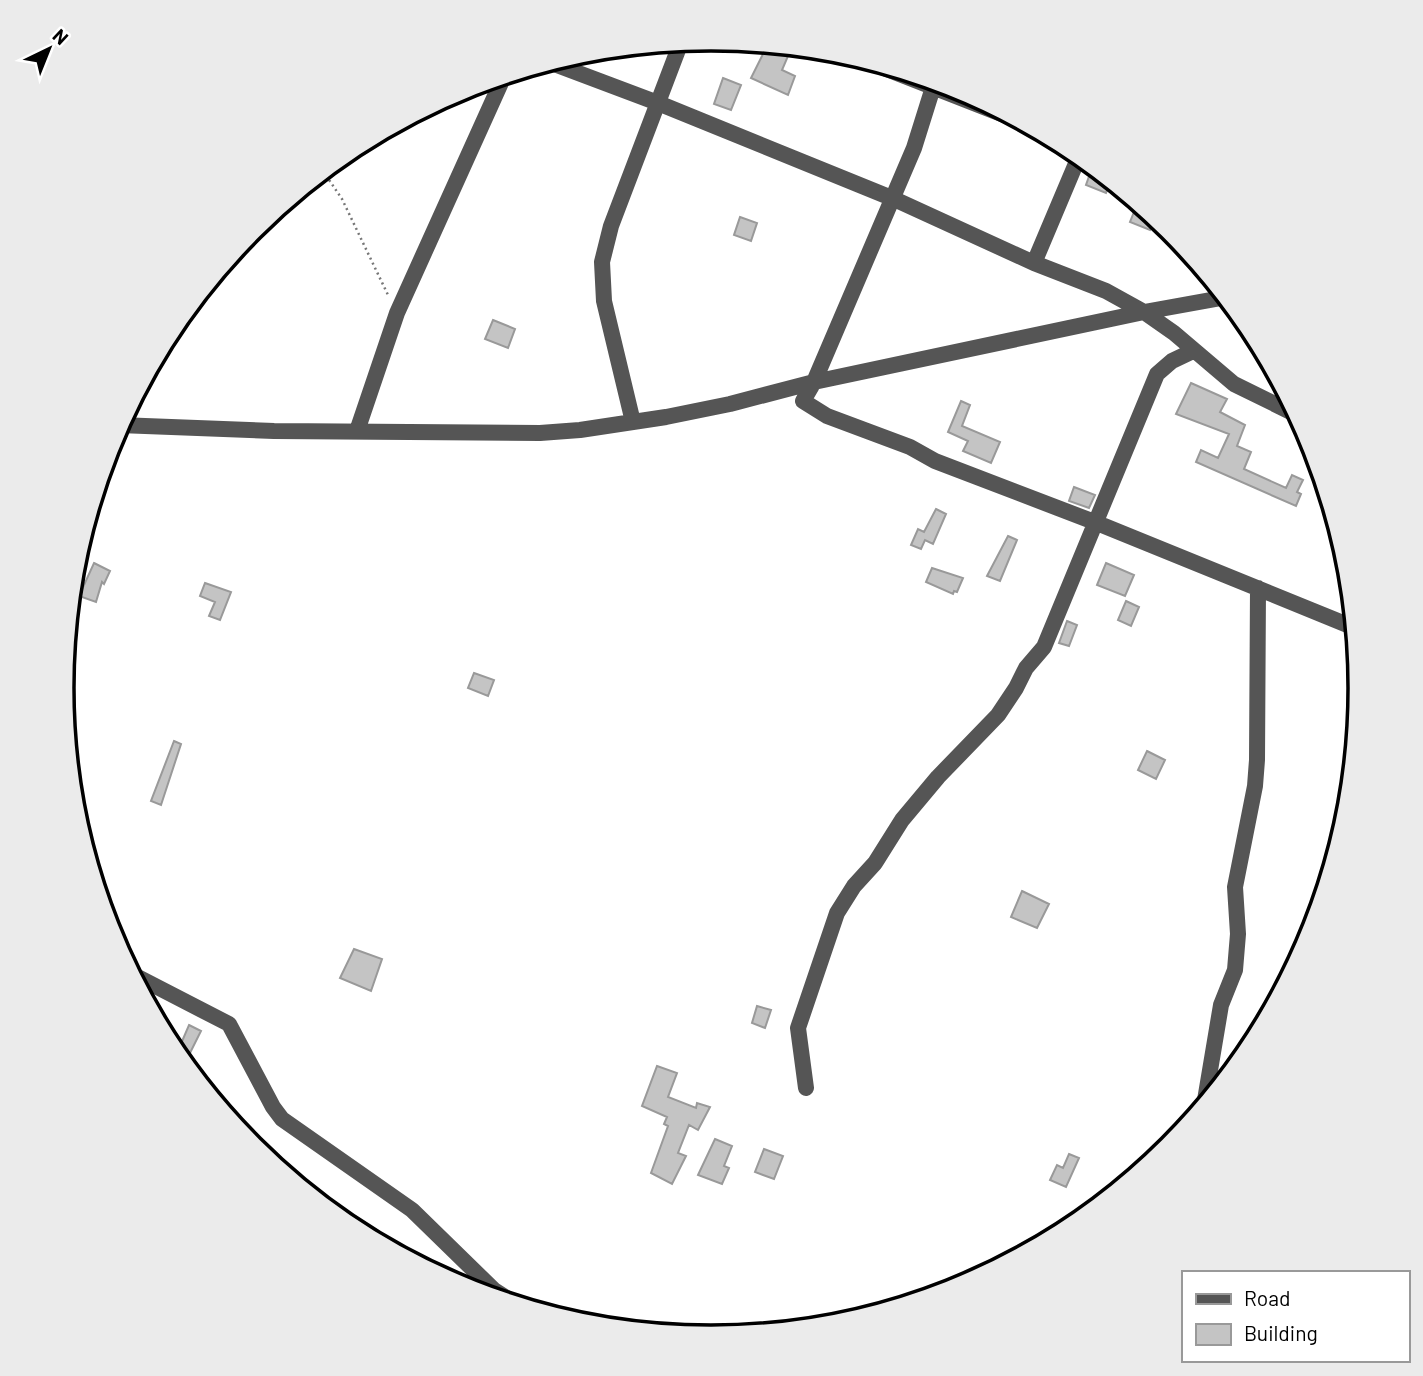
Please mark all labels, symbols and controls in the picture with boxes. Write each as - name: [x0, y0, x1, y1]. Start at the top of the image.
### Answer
- north arrow: [14, 14, 84, 84]
- text: N: [48, 23, 73, 49]
- legend: [1182, 1271, 1409, 1362]
- text: Road: [1244, 1285, 1290, 1310]
- text: Building: [1244, 1320, 1318, 1345]

